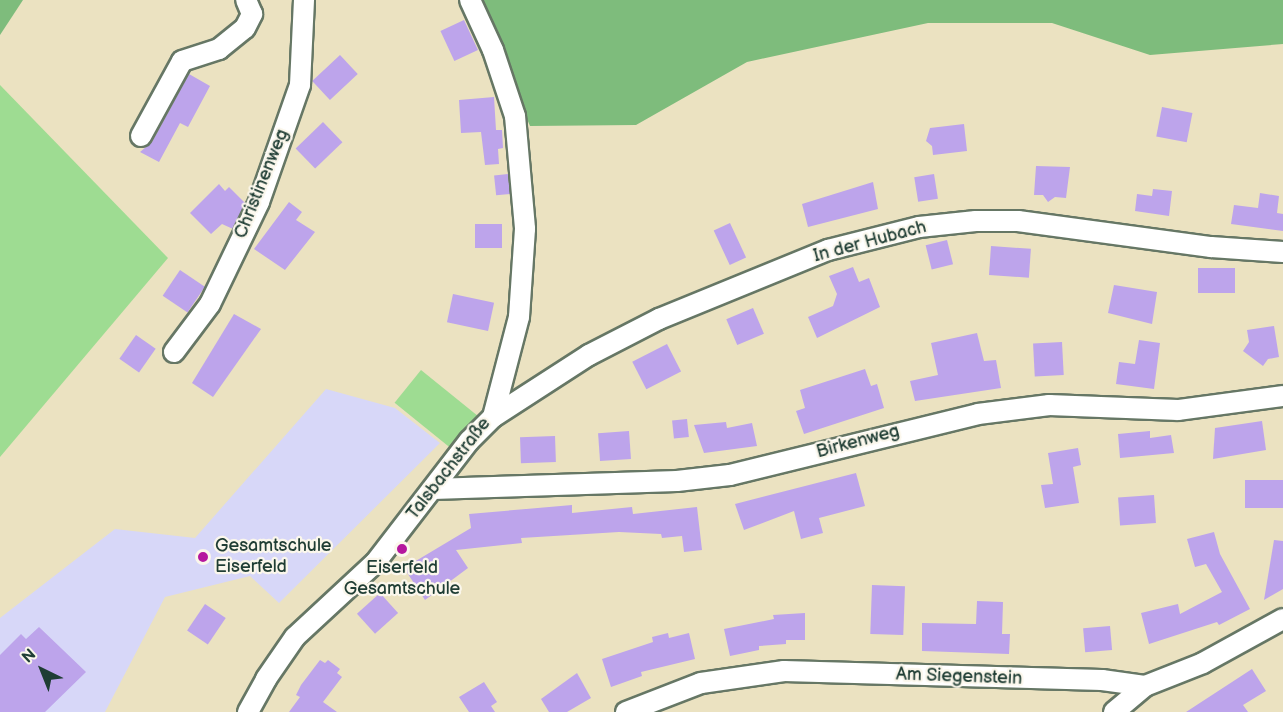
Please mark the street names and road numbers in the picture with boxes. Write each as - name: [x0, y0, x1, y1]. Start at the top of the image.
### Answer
- street label: Christinenweg: [230, 126, 294, 242]
- street label: In der Hubach: [811, 217, 929, 267]
- street label: Talsbachstraße: [403, 414, 495, 524]
- street label: Birkenweg: [814, 421, 902, 463]
- street label: Am Siegenstein: [895, 664, 1023, 690]

